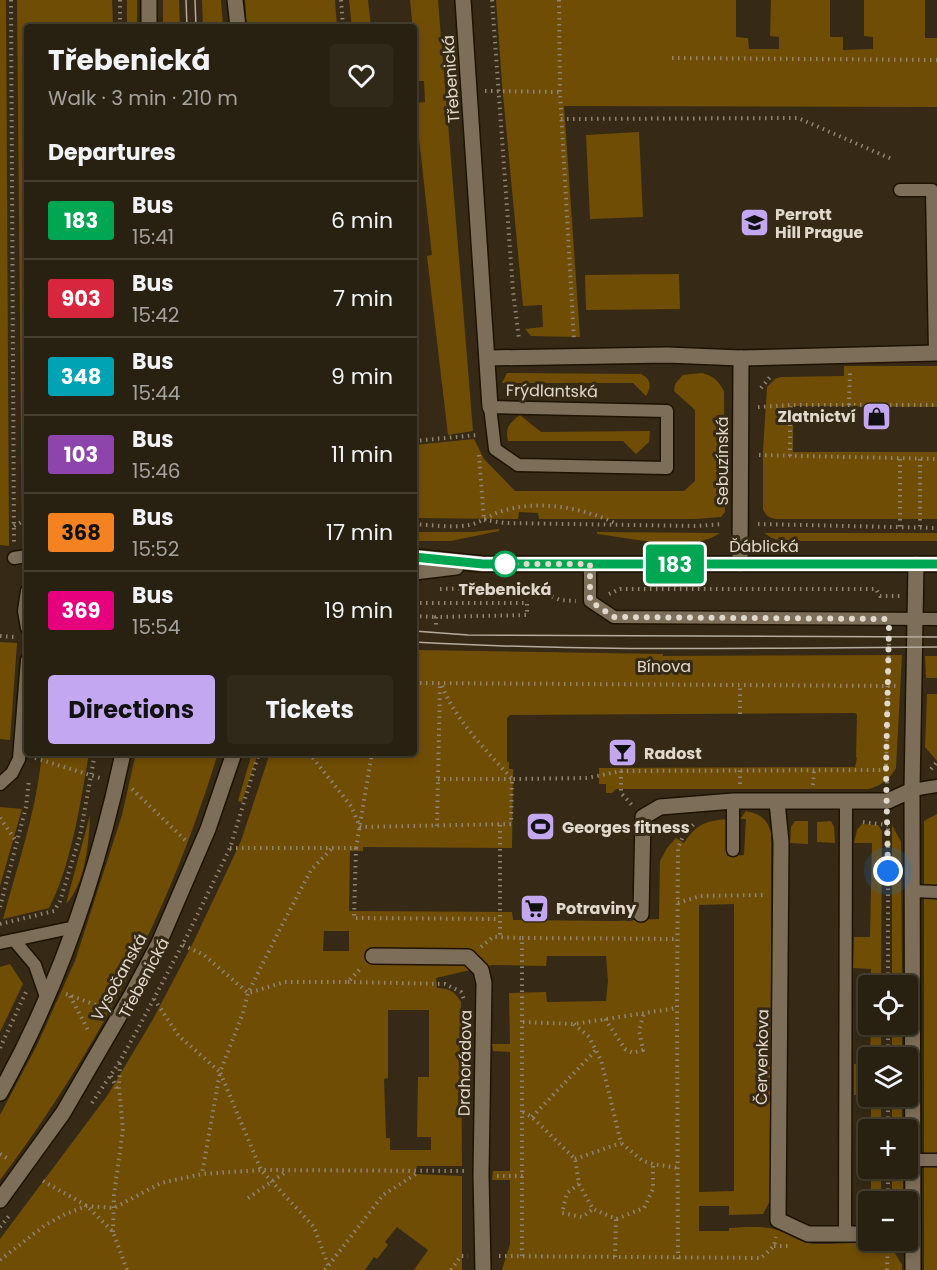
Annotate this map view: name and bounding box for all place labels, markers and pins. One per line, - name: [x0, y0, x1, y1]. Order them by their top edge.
- place label: Perrott Hill Prague: [775, 203, 864, 244]
- school or university icon: Perrott Hill Prague: [738, 207, 770, 239]
- shop icon: Zlatnictví: [861, 400, 893, 432]
- place label: Zlatnictví: [778, 405, 856, 428]
- marker: Třebenická: [492, 551, 518, 577]
- place label: Třebenická: [459, 578, 551, 601]
- bar icon: Radost: [607, 737, 639, 769]
- place label: Radost: [644, 742, 702, 765]
- sports icon: Georges fitness: [525, 811, 557, 843]
- place label: Georges fitness: [562, 816, 690, 839]
- supermarket icon: Potraviny: [519, 892, 551, 924]
- place label: Potraviny: [556, 897, 637, 920]

